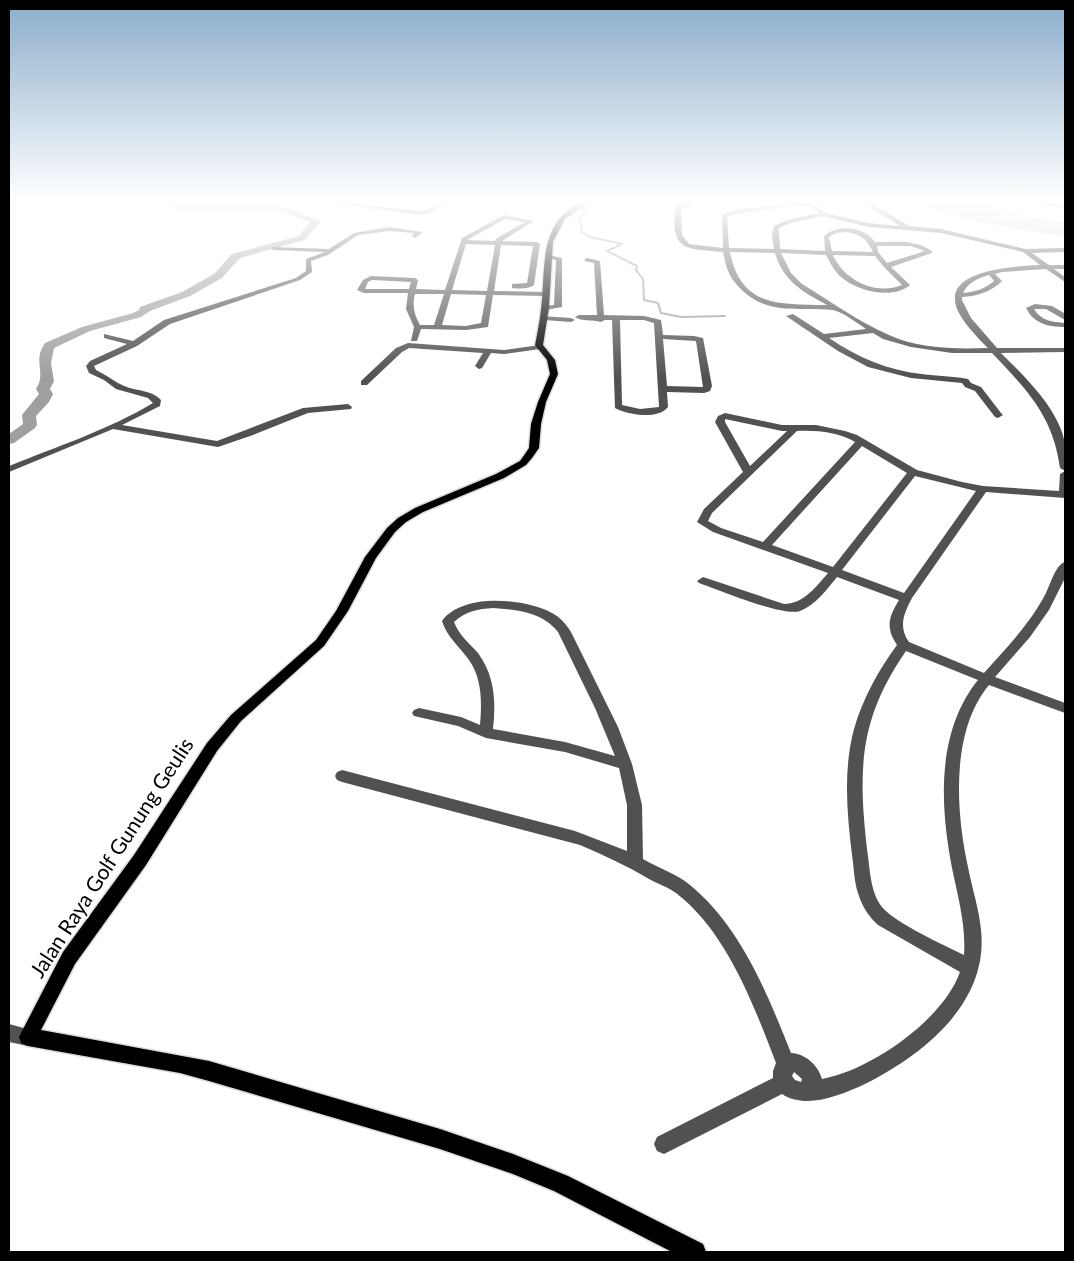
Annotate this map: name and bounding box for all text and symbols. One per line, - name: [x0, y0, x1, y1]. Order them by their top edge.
- street label: Jalan Raya Golf Gunung Geulis: [24, 733, 198, 982]

